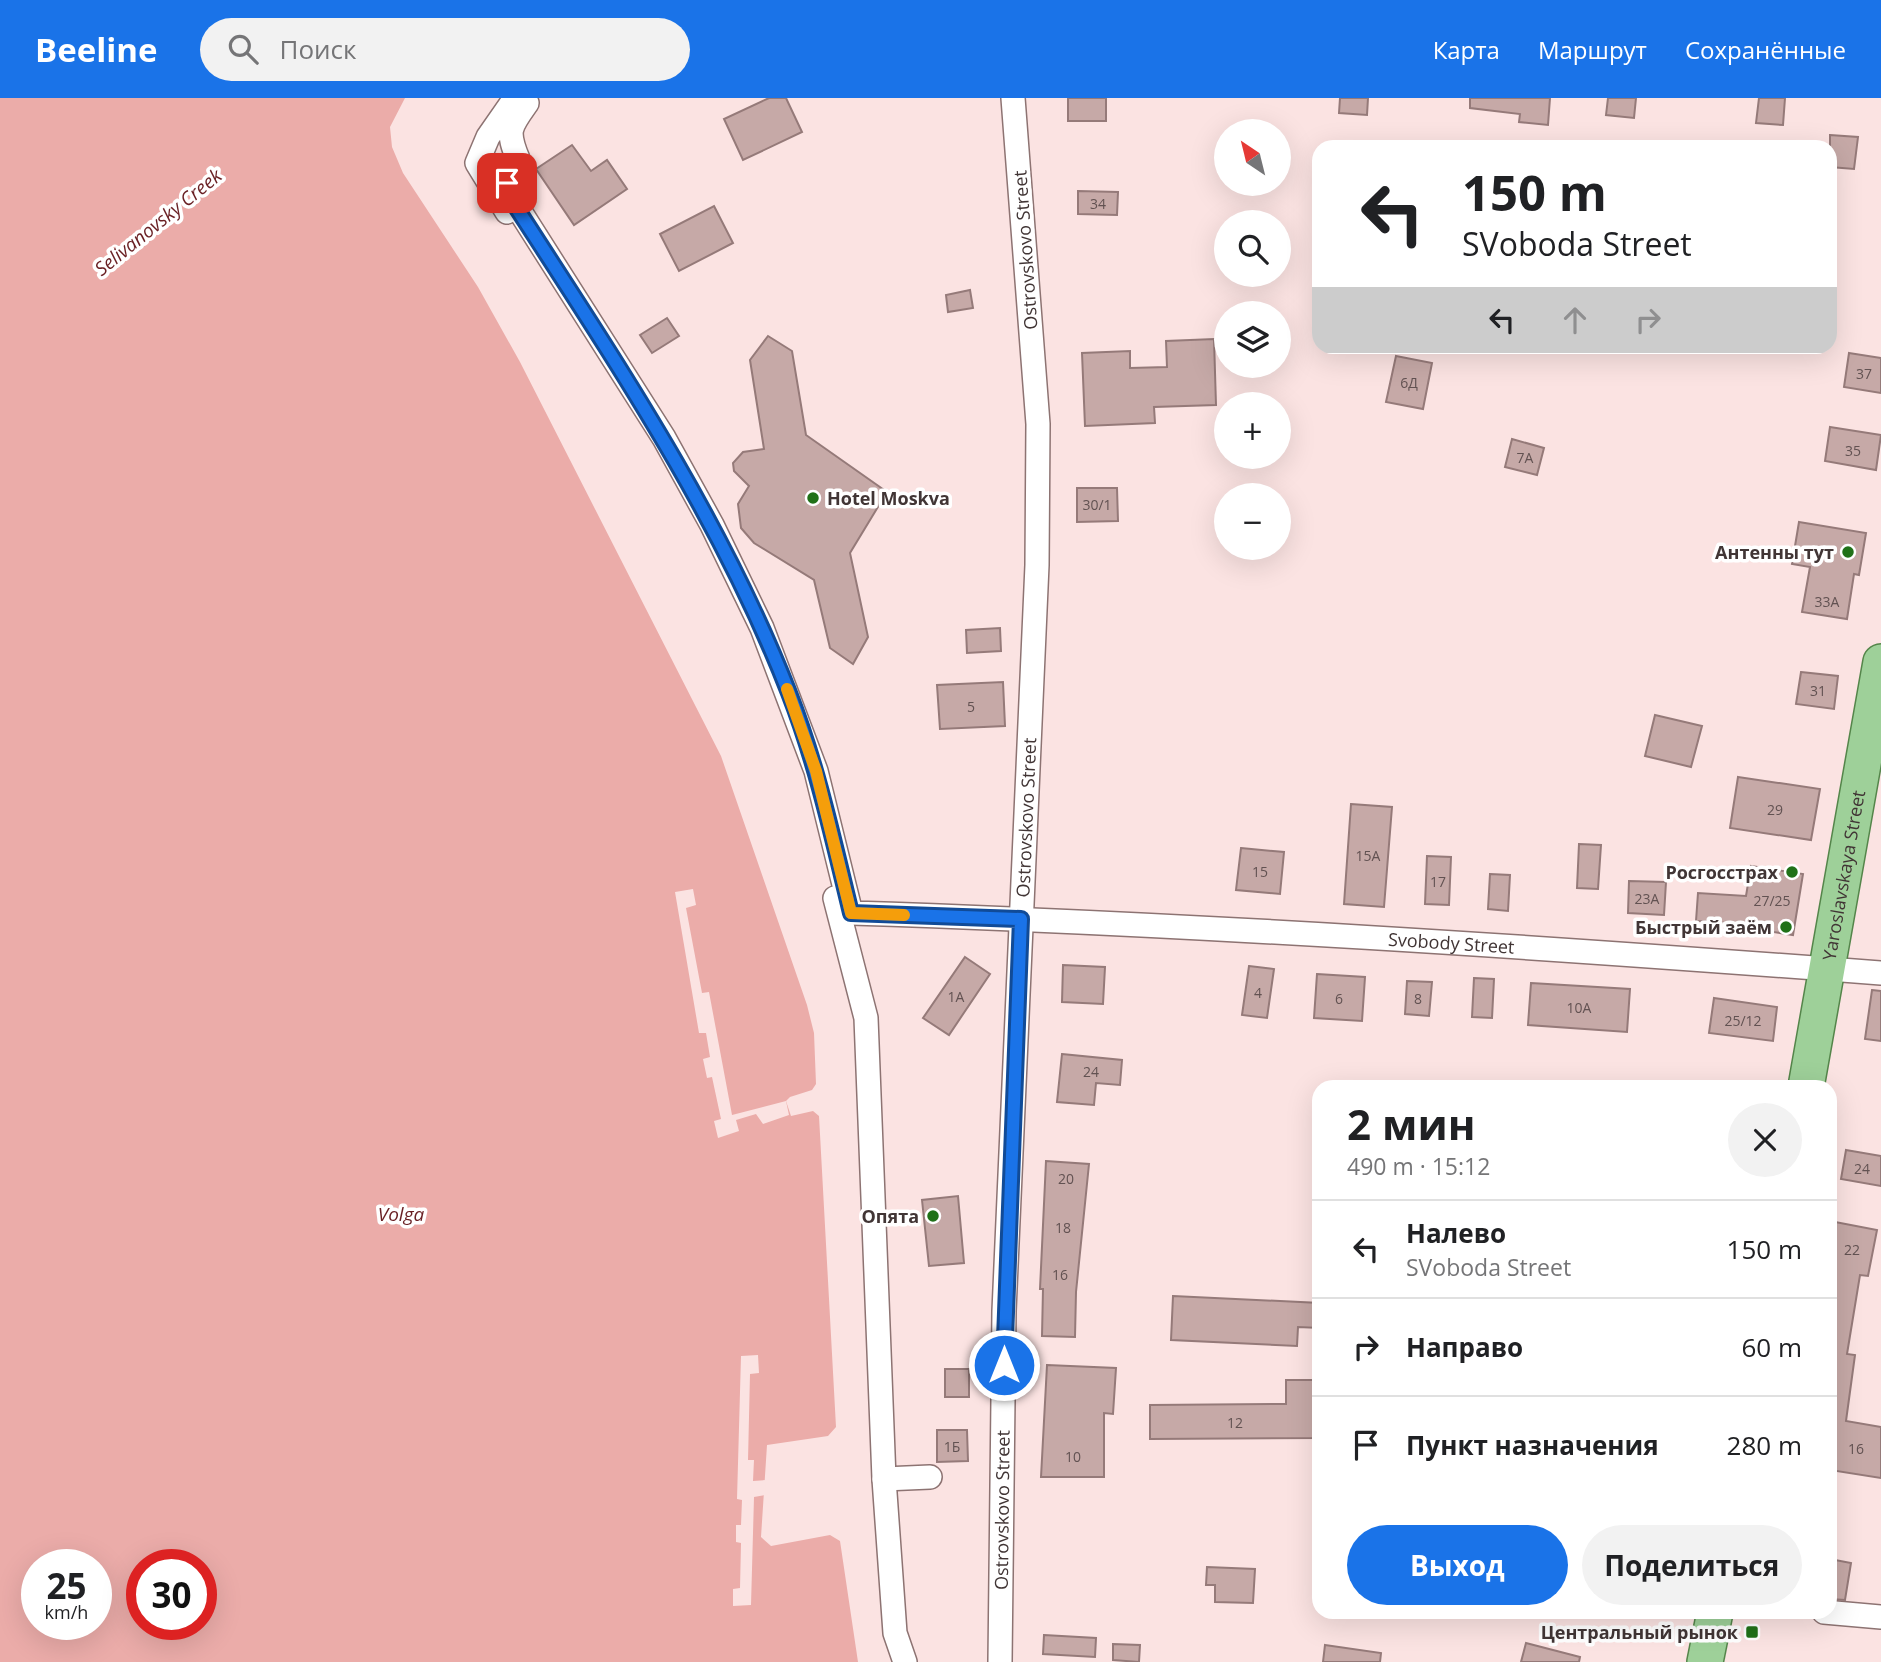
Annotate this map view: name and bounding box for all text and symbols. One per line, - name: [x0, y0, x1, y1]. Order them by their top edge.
- search box: [200, 18, 690, 81]
- text: Beeline: [35, 27, 158, 72]
- icon: search: [224, 30, 262, 68]
- text: Поиск: [280, 31, 356, 67]
- text: Карта: [1433, 33, 1500, 66]
- text: Маршрут: [1538, 33, 1647, 66]
- text: Сохранённые: [1685, 33, 1846, 66]
- north arrow: [1214, 119, 1292, 196]
- map controls: [1214, 119, 1291, 560]
- pin: [477, 153, 537, 213]
- text: 150 m: [1462, 159, 1607, 225]
- water label: Selivanovsky Creek: [89, 162, 228, 281]
- icon: arrive: [488, 164, 526, 202]
- icon: left: [1347, 168, 1438, 259]
- street label: Ostrovskovo Street: [1007, 169, 1043, 331]
- house number: 34: [1090, 194, 1106, 213]
- button: search: [1214, 210, 1291, 287]
- text: SVoboda Street: [1462, 222, 1692, 265]
- button: layers: [1214, 301, 1291, 378]
- icon: left: [1483, 301, 1521, 339]
- icon: ahead: [1556, 301, 1594, 339]
- icon: right: [1629, 301, 1667, 339]
- house number: 37: [1856, 364, 1872, 383]
- house number: 6Д: [1400, 373, 1418, 392]
- button: +: [1214, 392, 1291, 469]
- house number: 35: [1845, 441, 1861, 460]
- house number: 7А: [1517, 448, 1534, 467]
- button: −: [1214, 483, 1291, 560]
- place label: Hotel Moskva: [827, 486, 950, 510]
- marker: Hotel Moskva: [805, 490, 821, 506]
- house number: 30/1: [1082, 495, 1112, 514]
- place label: Антенны тут: [1715, 540, 1834, 564]
- marker: Антенны тут: [1840, 544, 1856, 560]
- house number: 33А: [1815, 592, 1840, 611]
- house number: 31: [1810, 681, 1826, 700]
- house number: 5: [967, 697, 975, 716]
- street label: Ostrovskovo Street: [1010, 737, 1041, 898]
- street label: Yaroslavskaya Street: [1817, 788, 1870, 962]
- house number: 29: [1767, 800, 1783, 819]
- house number: 15А: [1356, 846, 1381, 865]
- place label: Росгосстрах: [1665, 860, 1779, 884]
- house number: 15: [1252, 862, 1268, 881]
- marker: Росгосстрах: [1784, 864, 1800, 880]
- house number: 17: [1430, 872, 1446, 891]
- house number: 23А: [1635, 889, 1660, 908]
- house number: 27/25: [1753, 891, 1791, 910]
- place label: Быстрый заём: [1635, 915, 1772, 939]
- marker: Быстрый заём: [1778, 919, 1794, 935]
- street label: Svobody Street: [1387, 927, 1515, 959]
- house number: 4: [1254, 983, 1262, 1002]
- house number: 1А: [948, 987, 965, 1006]
- house number: 6: [1335, 989, 1343, 1008]
- house number: 8: [1414, 989, 1422, 1008]
- house number: 10А: [1567, 998, 1592, 1017]
- house number: 25/12: [1724, 1011, 1762, 1030]
- house number: 24: [1083, 1062, 1099, 1081]
- text: 2 мин: [1347, 1095, 1475, 1152]
- button: close: [1728, 1103, 1802, 1177]
- text: 490 m · 15:12: [1347, 1150, 1490, 1182]
- house number: 24: [1854, 1159, 1870, 1178]
- house number: 20: [1058, 1169, 1074, 1188]
- water label: Volga: [378, 1201, 425, 1227]
- place label: Опята: [861, 1204, 919, 1228]
- marker: Опята: [925, 1208, 941, 1224]
- text: Налево: [1406, 1215, 1506, 1251]
- house number: 18: [1055, 1218, 1071, 1237]
- icon: left: [1347, 1230, 1385, 1268]
- text: 150 m: [1727, 1231, 1802, 1267]
- house number: 22: [1844, 1240, 1860, 1259]
- text: SVoboda Street: [1406, 1251, 1571, 1283]
- house number: 16: [1052, 1265, 1068, 1284]
- position arrow: [967, 1328, 1041, 1402]
- icon: right: [1347, 1328, 1385, 1366]
- text: Направо: [1406, 1329, 1523, 1365]
- text: 60 m: [1741, 1329, 1802, 1365]
- house number: 12: [1227, 1413, 1243, 1432]
- icon: arrive: [1347, 1426, 1385, 1464]
- text: Пункт назначения: [1406, 1427, 1659, 1463]
- text: 280 m: [1727, 1427, 1802, 1463]
- street label: Ostrovskovo Street: [989, 1430, 1015, 1590]
- house number: 1Б: [944, 1437, 960, 1456]
- house number: 16: [1848, 1439, 1864, 1458]
- house number: 10: [1065, 1447, 1081, 1466]
- button: Выход: [1347, 1525, 1568, 1605]
- button: Поделиться: [1582, 1525, 1802, 1605]
- speed limit sign: 30: [126, 1549, 217, 1640]
- text: 25: [46, 1562, 87, 1609]
- text: km/h: [45, 1600, 88, 1624]
- place label: Центральный рынок: [1541, 1620, 1739, 1644]
- marker: Центральный рынок: [1744, 1624, 1760, 1640]

